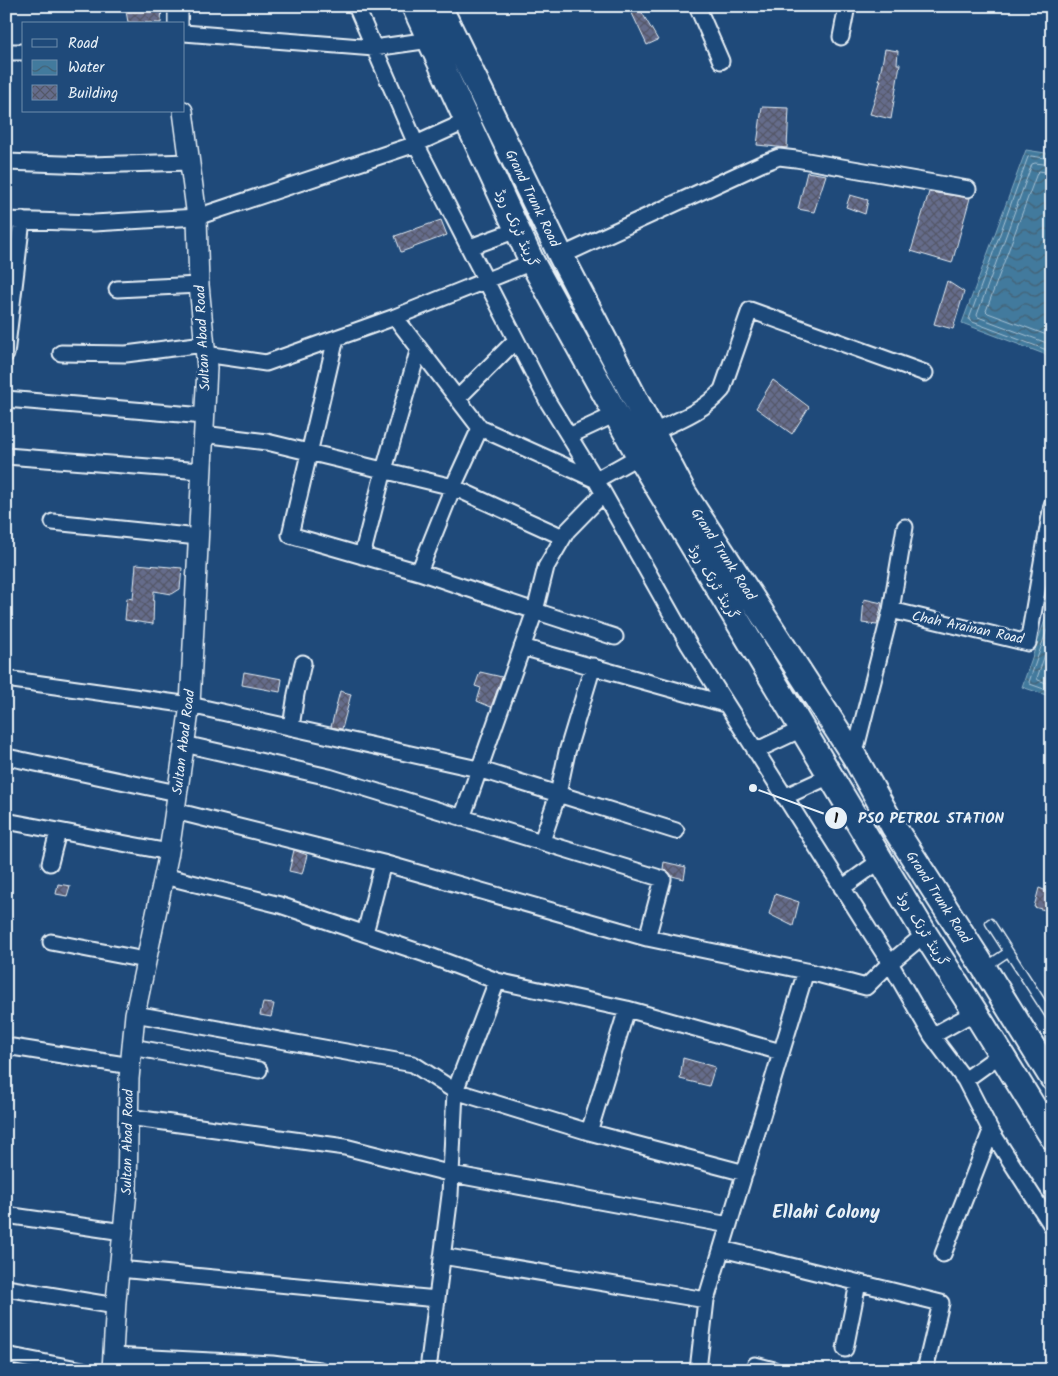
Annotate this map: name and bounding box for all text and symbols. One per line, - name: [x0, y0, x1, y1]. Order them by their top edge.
- legend: [22, 22, 185, 112]
- text: Road: [68, 32, 99, 56]
- text: Water: [68, 56, 105, 80]
- text: Building: [68, 82, 118, 106]
- street label: Grand Trunk Road: [499, 146, 566, 252]
- street label: گرینڈ ٹرنک روڈ: [488, 186, 544, 271]
- street label: Sultan Abad Road: [189, 284, 217, 391]
- street label: Grand Trunk Road: [685, 504, 762, 606]
- street label: گرینڈ ٹرنک روڈ: [682, 541, 744, 624]
- street label: Chah Arainan Road: [910, 605, 1027, 651]
- street label: Sultan Abad Road: [167, 687, 201, 796]
- callout: PSO PETROL STATION: [823, 803, 1014, 833]
- text: 1: [834, 807, 839, 831]
- text: PSO PETROL STATION: [858, 807, 1005, 831]
- street label: Grand Trunk Road: [900, 847, 977, 949]
- street label: گرینڈ ٹرنک روڈ: [891, 888, 954, 971]
- street label: Sultan Abad Road: [116, 1088, 140, 1195]
- district label: Ellahi Colony: [772, 1198, 880, 1228]

